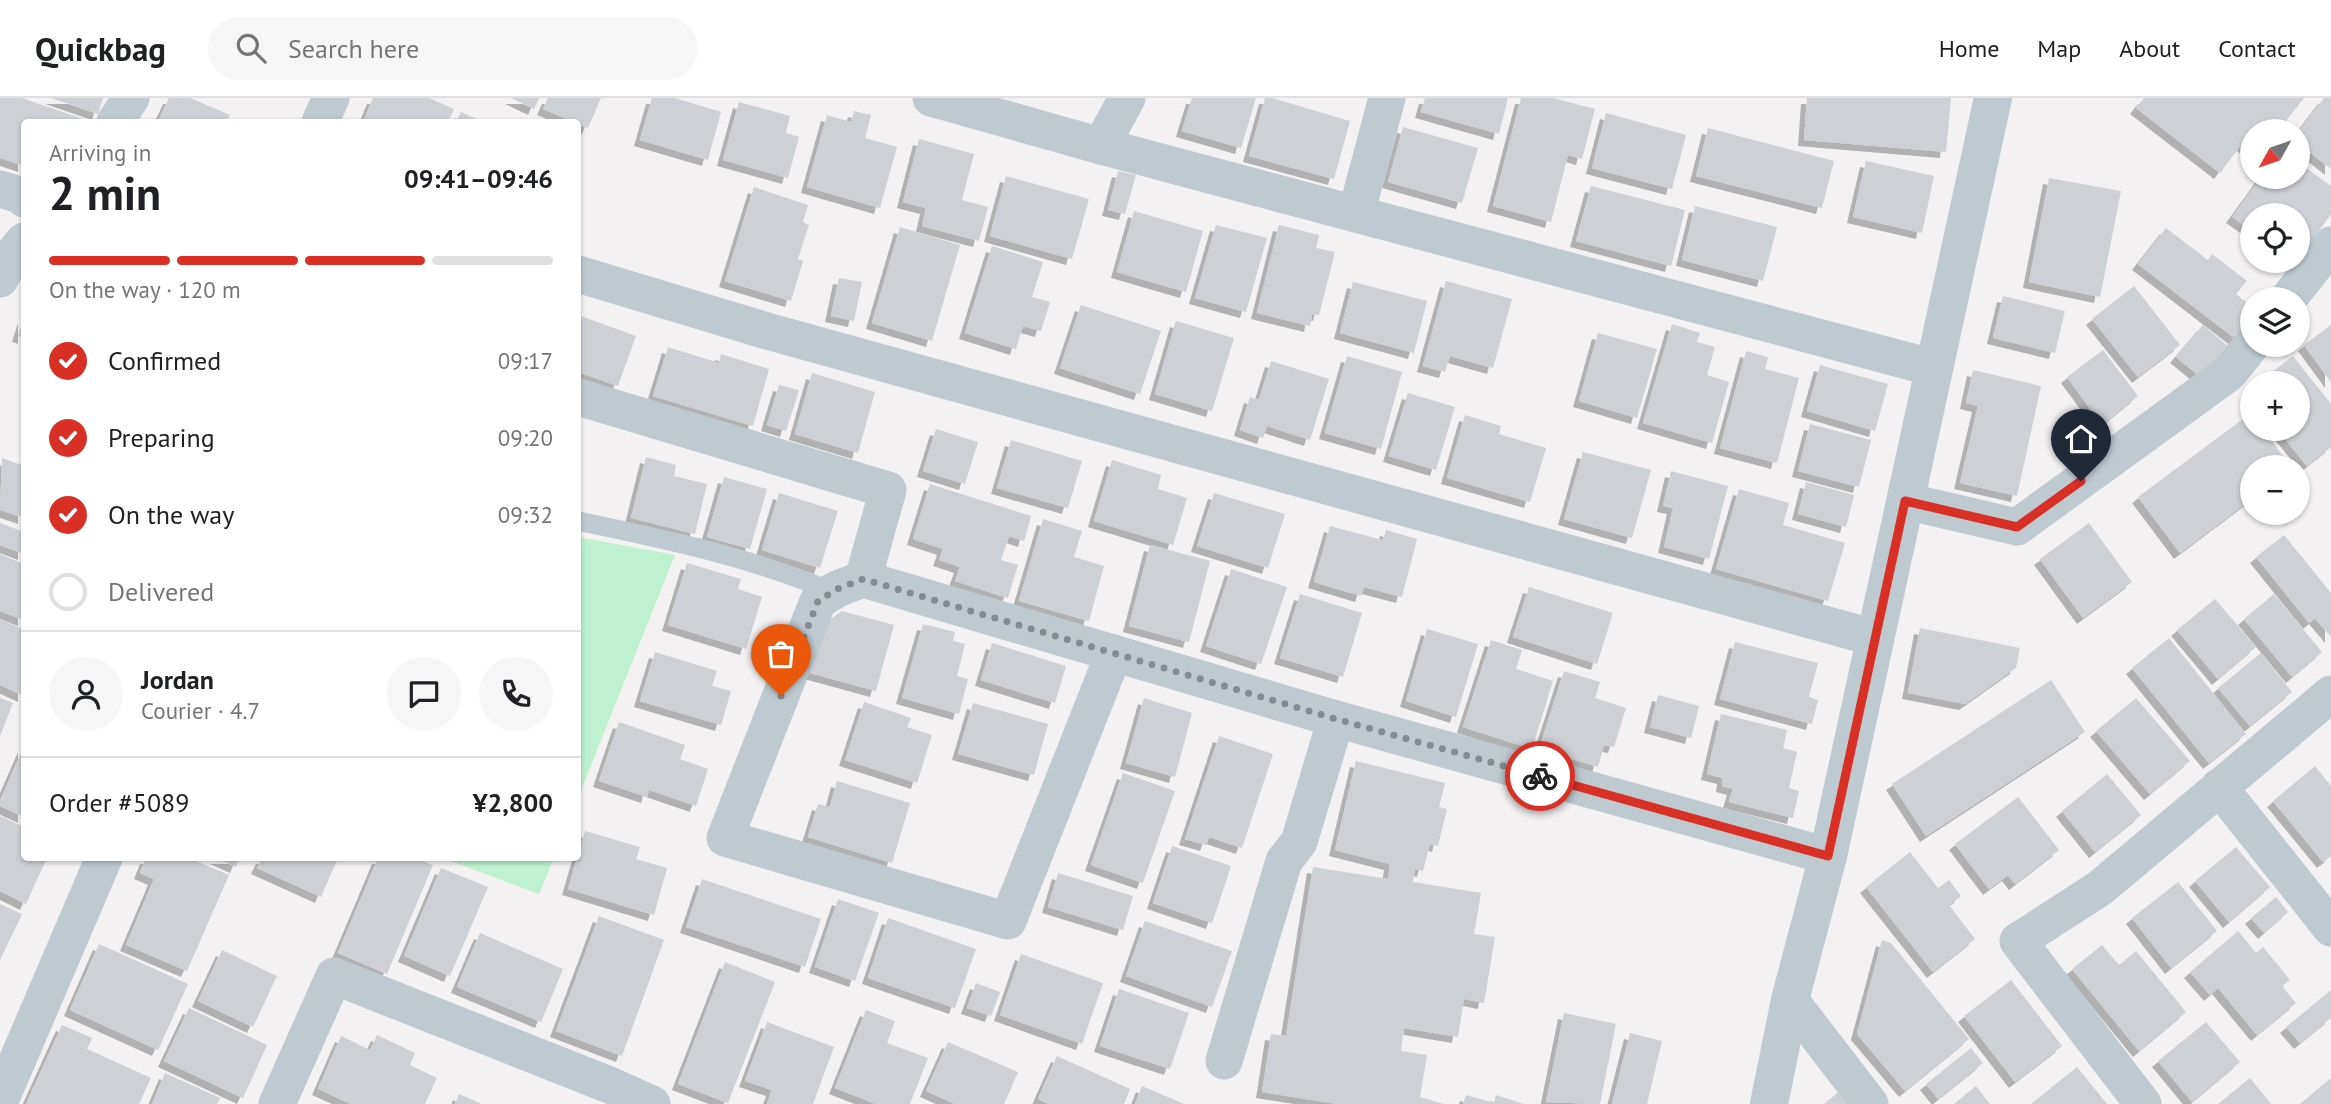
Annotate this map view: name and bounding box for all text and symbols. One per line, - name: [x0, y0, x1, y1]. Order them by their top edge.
- search box: [208, 17, 698, 80]
- text: Quickbag: [35, 27, 166, 70]
- icon: search: [232, 29, 270, 67]
- text: Search here: [288, 32, 419, 65]
- text: Home: [1939, 33, 1999, 64]
- text: Map: [2037, 33, 2081, 64]
- text: About: [2119, 33, 2180, 64]
- text: Contact: [2218, 33, 2296, 64]
- north arrow: [2240, 119, 2310, 189]
- map controls: [2240, 119, 2310, 525]
- text: Arriving in: [49, 138, 151, 167]
- text: 09:41–09:46: [404, 162, 553, 195]
- text: 2 min: [49, 163, 161, 223]
- button: locate: [2240, 203, 2310, 273]
- text: On the way · 120 m: [49, 275, 241, 304]
- button: layers: [2240, 287, 2310, 357]
- icon: check: [49, 342, 87, 380]
- text: Confirmed: [108, 344, 221, 377]
- text: 09:17: [498, 346, 553, 375]
- button: +: [2240, 371, 2310, 441]
- pin: [2051, 409, 2111, 481]
- icon: check: [49, 419, 87, 457]
- icon: home: [2062, 420, 2100, 458]
- text: Preparing: [108, 421, 215, 454]
- text: 09:20: [498, 423, 553, 452]
- button: −: [2240, 455, 2310, 525]
- icon: check: [49, 496, 87, 534]
- text: On the way: [108, 498, 234, 531]
- text: 09:32: [498, 500, 553, 529]
- text: Delivered: [108, 575, 214, 608]
- pin: [751, 624, 811, 696]
- icon: bag: [762, 635, 800, 673]
- button: person: [49, 657, 123, 731]
- button: chat: [387, 657, 461, 731]
- button: phone: [479, 657, 553, 731]
- text: Jordan: [141, 663, 214, 696]
- text: Courier · 4.7: [141, 696, 260, 725]
- courier: [1505, 741, 1575, 811]
- icon: bike: [1521, 757, 1559, 795]
- text: Order #5089: [49, 786, 189, 819]
- text: ¥2,800: [473, 786, 553, 819]

